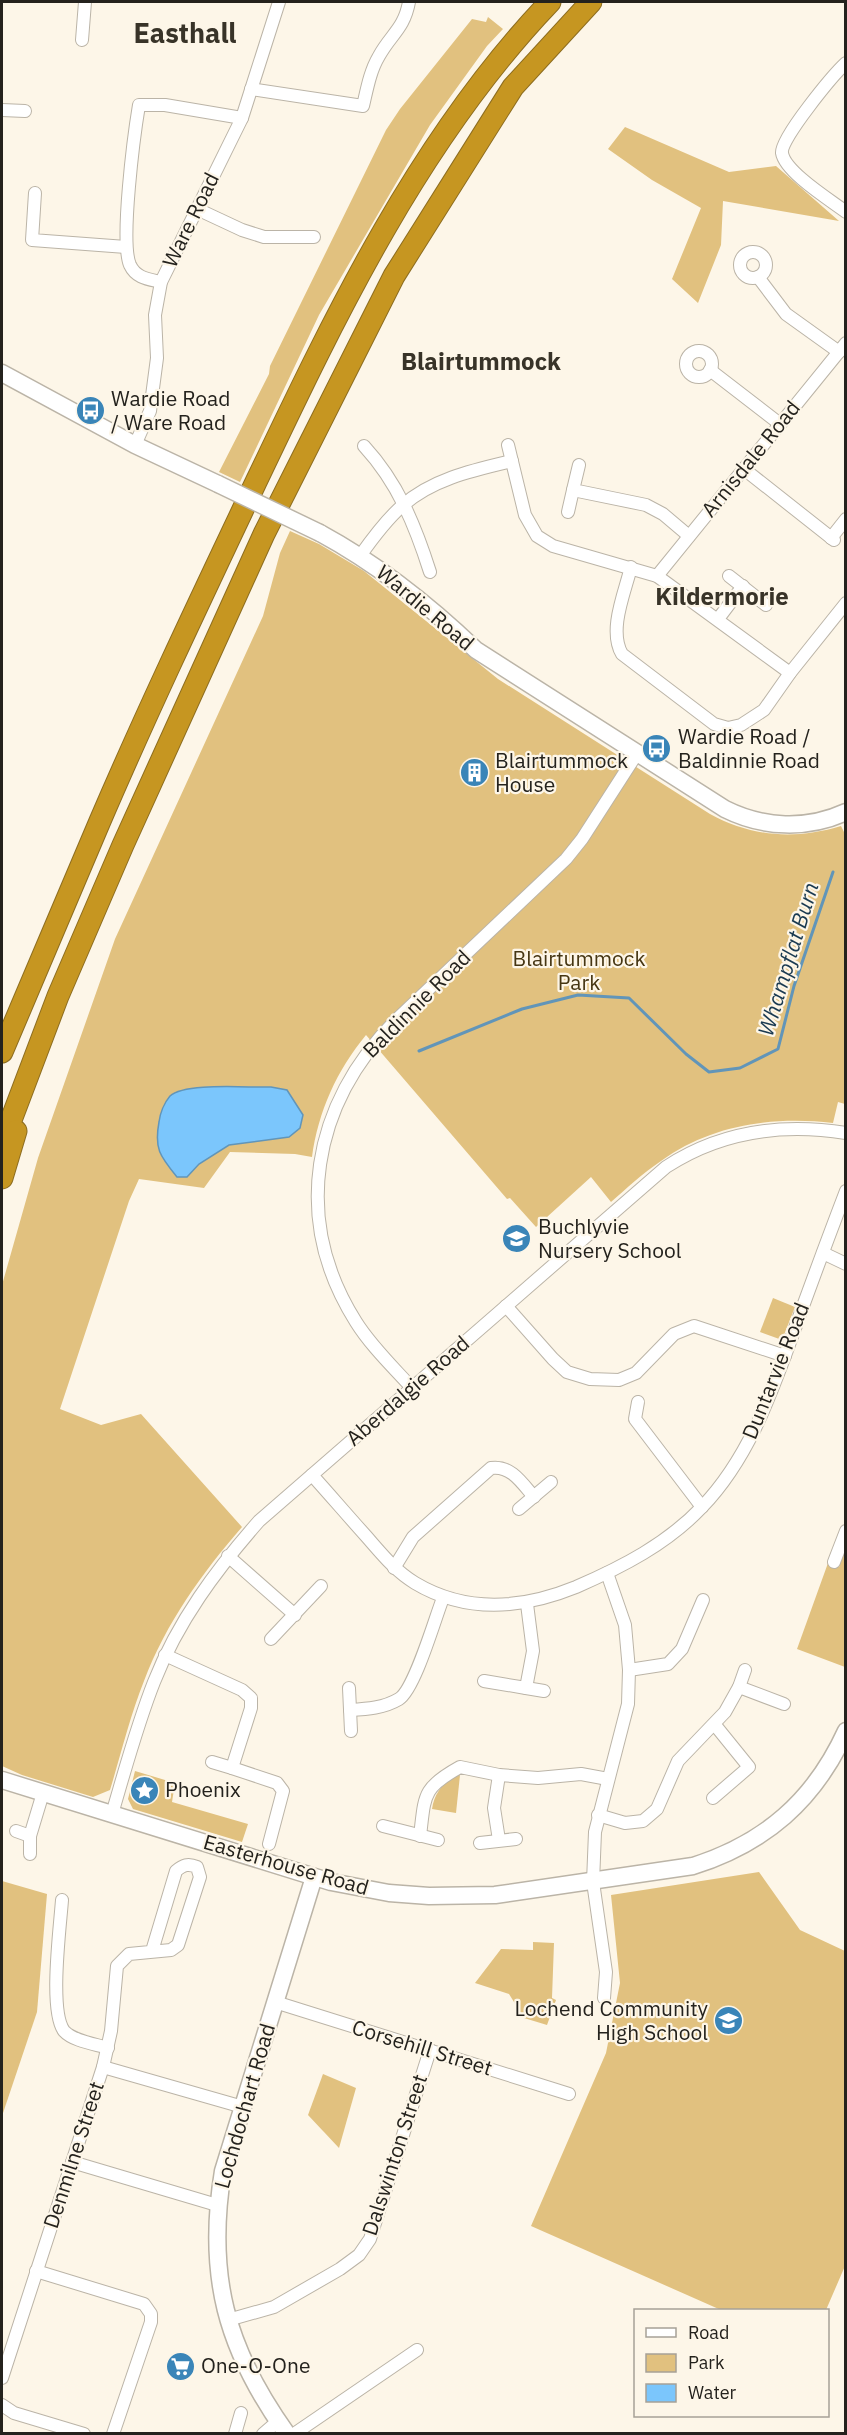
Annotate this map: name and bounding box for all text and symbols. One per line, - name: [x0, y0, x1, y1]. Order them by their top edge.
- district label: Easthall: [133, 15, 237, 50]
- street label: Ware Road: [155, 168, 225, 272]
- district label: Blairtummock: [401, 345, 561, 377]
- place label: Wardie Road / Ware Road: [111, 384, 231, 436]
- street label: Arnisdale Road: [695, 394, 806, 523]
- bus stop icon: Wardie Road / Ware Road: [74, 395, 106, 427]
- street label: Wardie Road: [371, 558, 480, 656]
- district label: Kildermorie: [655, 580, 789, 612]
- place label: Wardie Road / Baldinnie Road: [678, 722, 820, 774]
- bus stop icon: Wardie Road / Baldinnie Road: [641, 733, 673, 765]
- place label: Blairtummock House: [495, 746, 628, 798]
- building icon: Blairtummock House: [458, 757, 490, 789]
- water label: Whampflat Burn: [750, 878, 825, 1039]
- street label: Baldinnie Road: [356, 943, 476, 1063]
- park label: Blairtummock Park: [512, 944, 646, 996]
- place label: Buchlyvie Nursery School: [538, 1212, 682, 1264]
- school or university icon: Buchlyvie Nursery School: [501, 1223, 533, 1255]
- street label: Duntarvie Road: [735, 1298, 815, 1443]
- street label: Aberdalgie Road: [340, 1329, 475, 1452]
- place icon: Phoenix: [128, 1774, 160, 1806]
- place label: Phoenix: [165, 1775, 241, 1803]
- street label: Easterhouse Road: [200, 1827, 372, 1901]
- place label: Lochend Community High School: [514, 1994, 709, 2046]
- school or university icon: Lochend Community High School: [713, 2005, 745, 2037]
- street label: Corsehill Street: [349, 2012, 496, 2082]
- street label: Lochdochart Road: [207, 2020, 281, 2192]
- street label: Dalswinton Street: [355, 2071, 433, 2239]
- street label: Denmilne Street: [36, 2078, 110, 2232]
- legend: [634, 2309, 829, 2417]
- text: Road: [688, 2321, 729, 2344]
- supermarket icon: One-O-One: [164, 2350, 196, 2382]
- place label: One-O-One: [201, 2351, 310, 2379]
- text: Park: [688, 2351, 725, 2374]
- text: Water: [688, 2381, 737, 2404]

